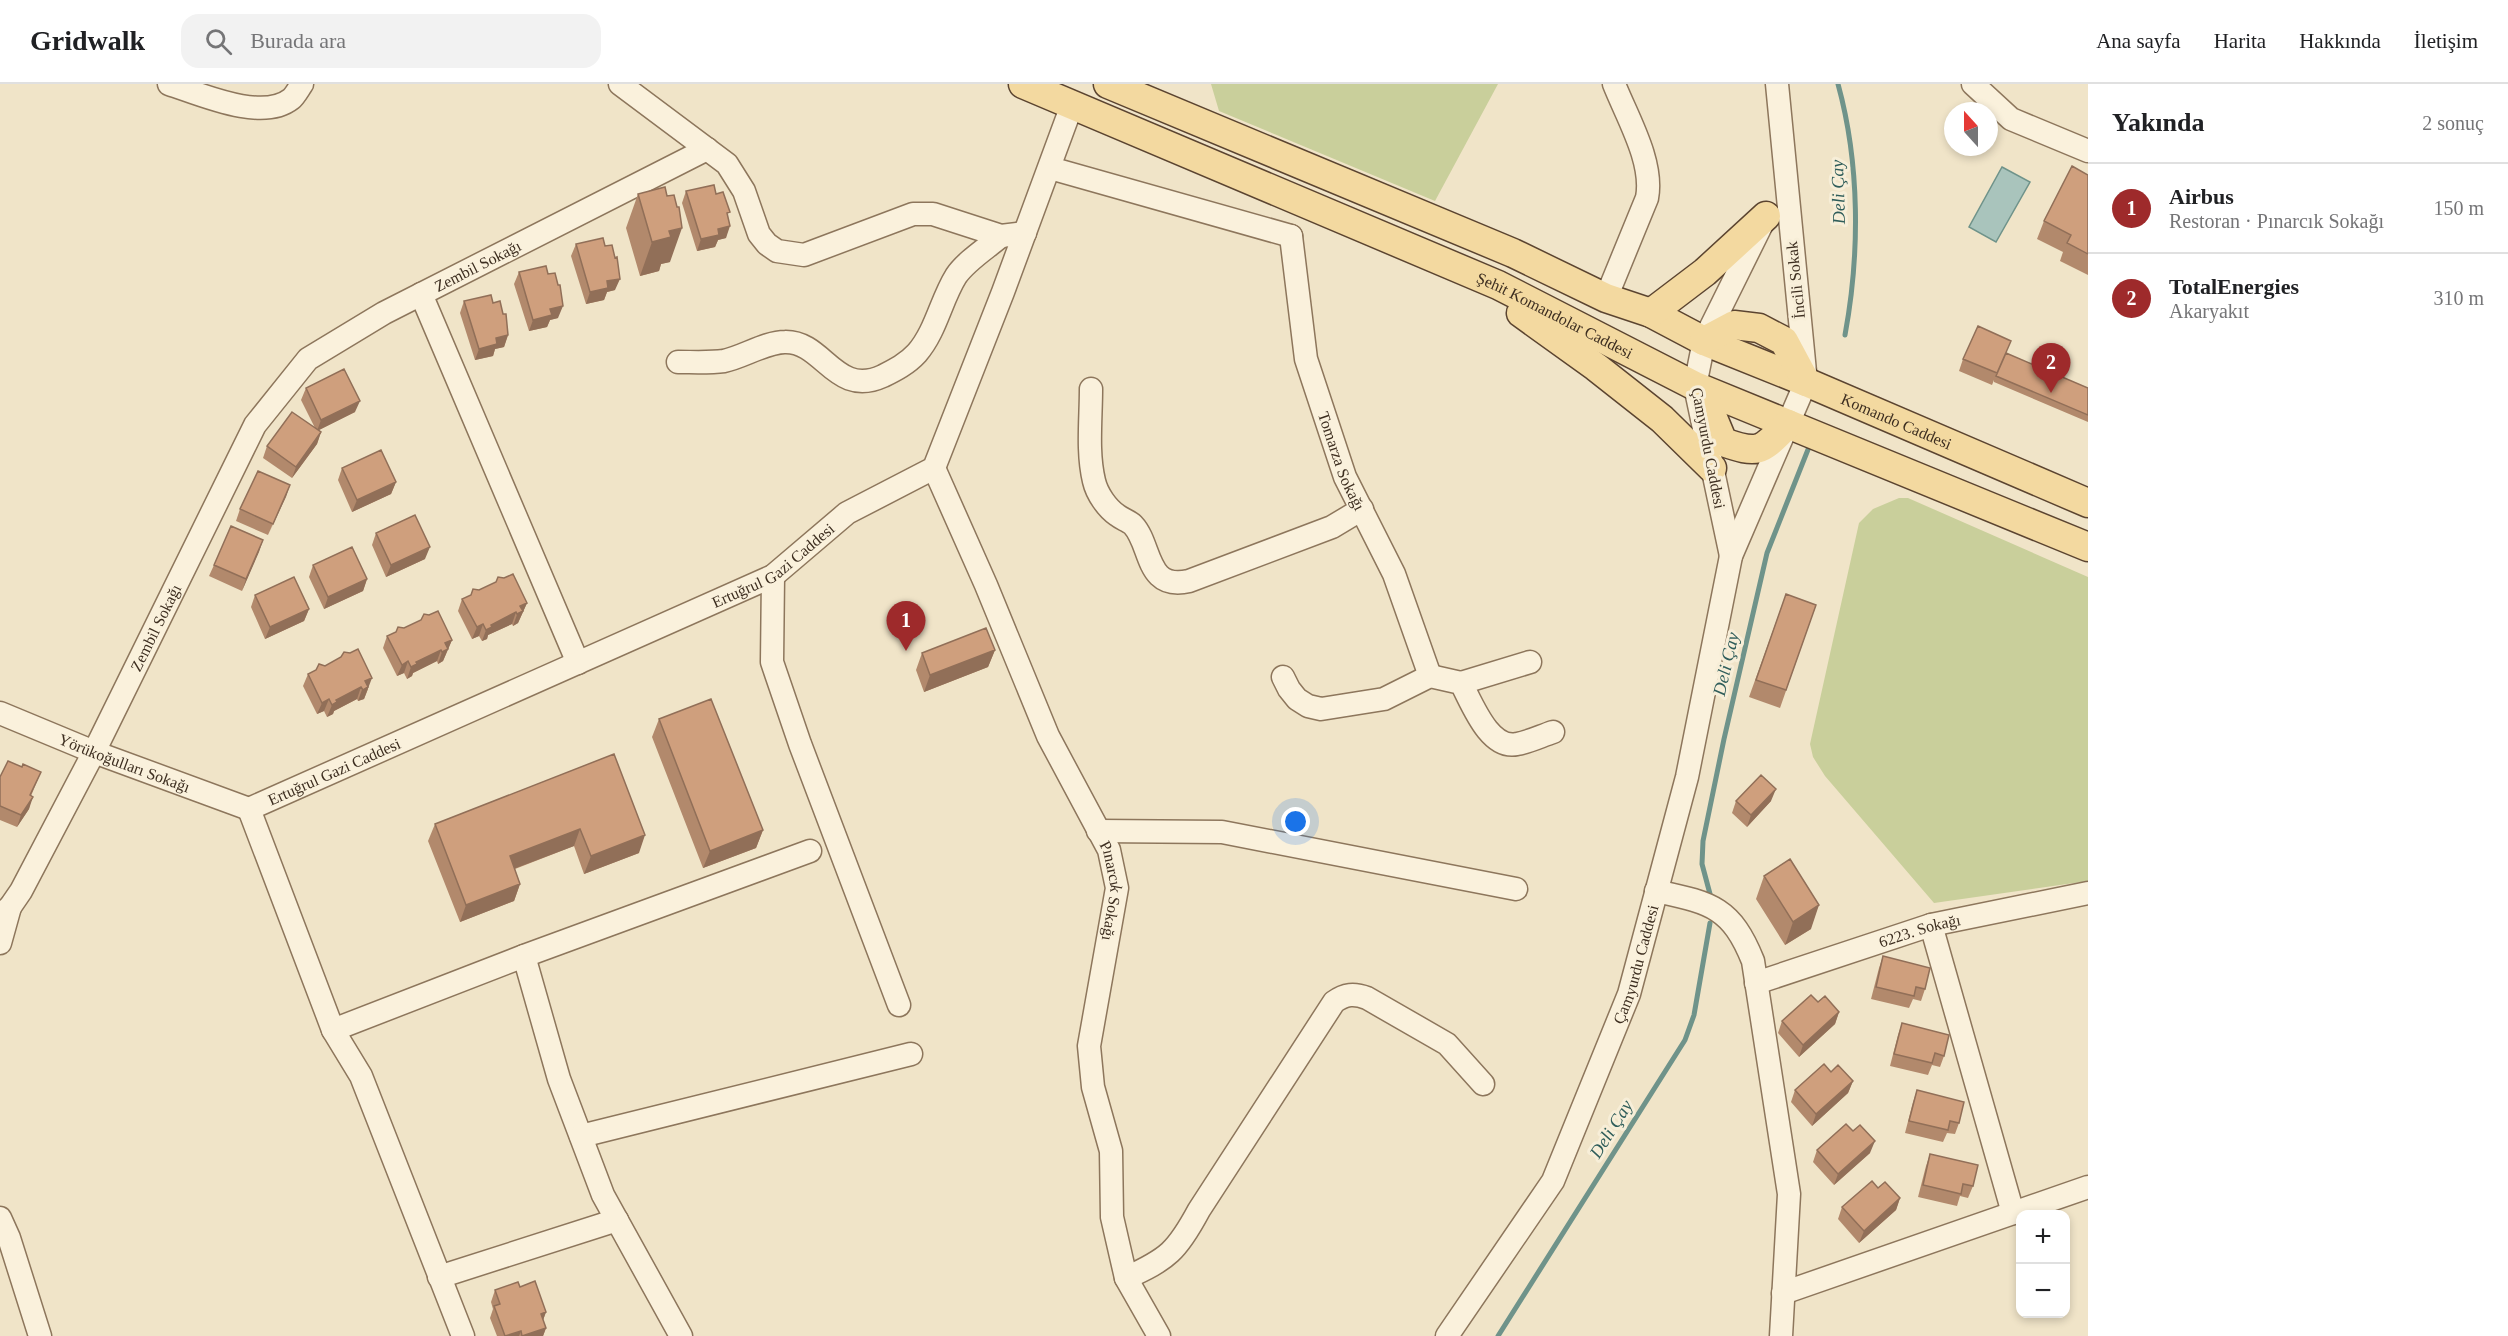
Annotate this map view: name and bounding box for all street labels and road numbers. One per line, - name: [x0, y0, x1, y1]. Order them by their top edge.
- street label: Zembil Sokağı: [432, 237, 524, 295]
- street label: İncili Sokak: [1783, 240, 1808, 320]
- street label: Şehit Komandolar Caddesi: [1474, 269, 1636, 362]
- street label: Çamyurdu Caddesi: [1687, 386, 1729, 511]
- street label: Komando Caddesi: [1838, 390, 1955, 453]
- street label: Tomarza Sokağı: [1315, 410, 1369, 514]
- street label: Ertuğrul Gazi Caddesi: [709, 520, 838, 611]
- street label: Zembil Sokağı: [127, 581, 185, 674]
- street label: Yörükoğulları Sokağı: [56, 730, 193, 796]
- street label: Ertuğrul Gazi Caddesi: [265, 735, 404, 809]
- street label: Pınarcık Sokağı: [1097, 838, 1125, 943]
- street label: Çamyurdu Caddesi: [1610, 903, 1662, 1027]
- street label: 6223. Sokağı: [1877, 911, 1963, 951]

